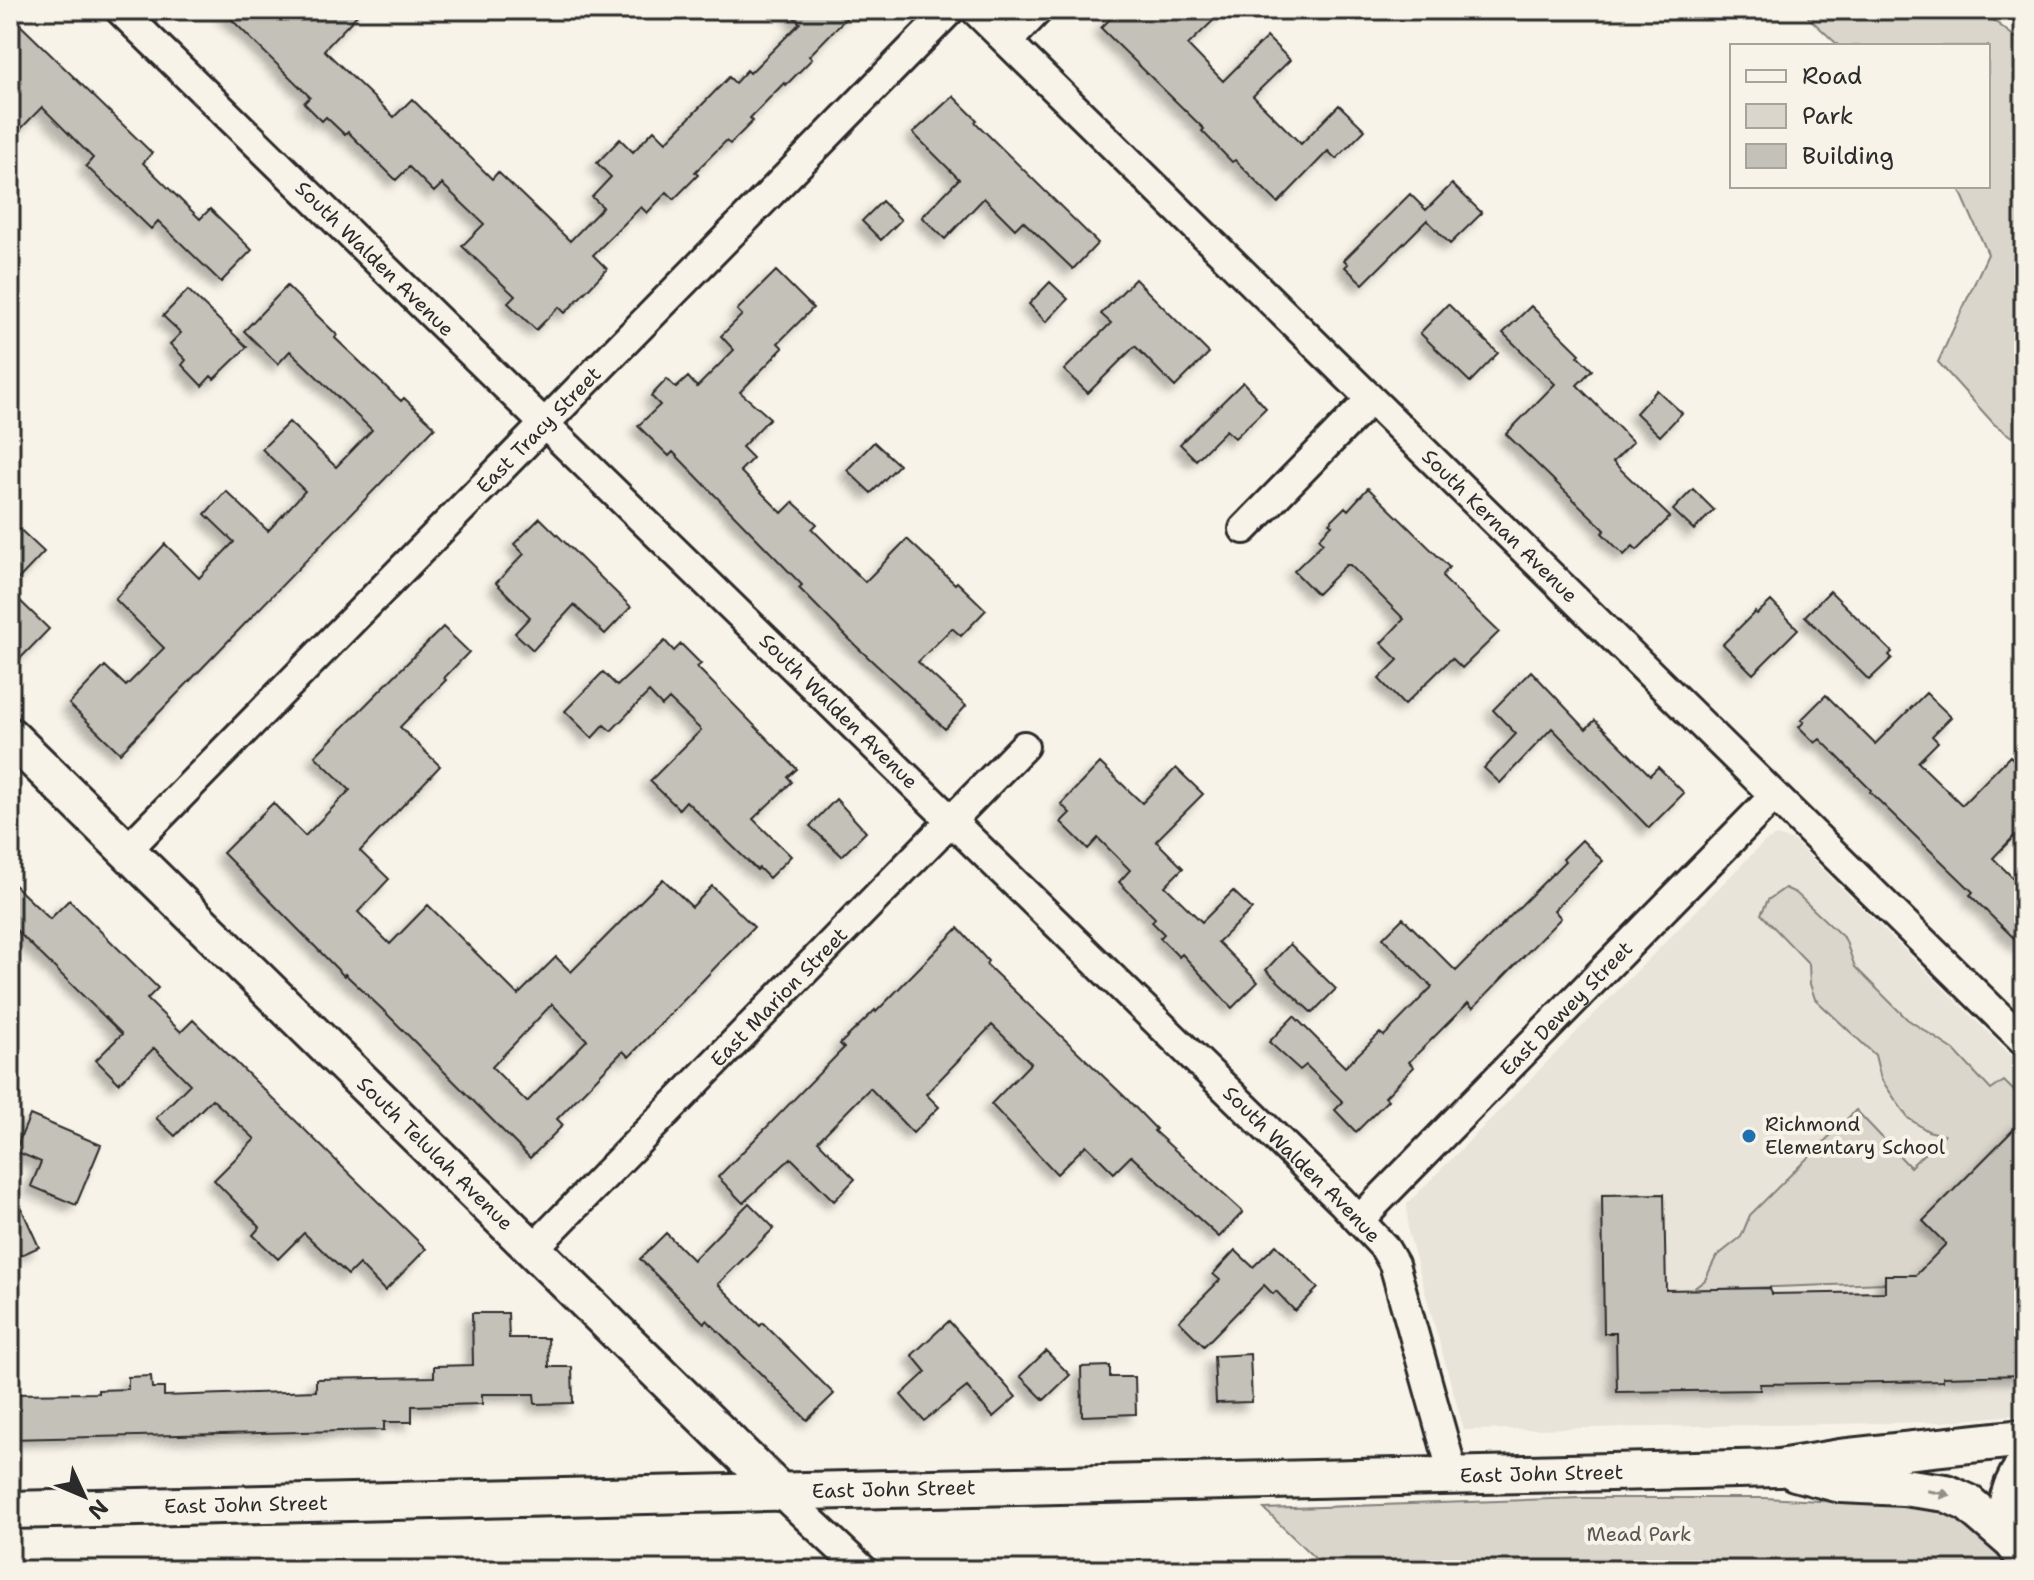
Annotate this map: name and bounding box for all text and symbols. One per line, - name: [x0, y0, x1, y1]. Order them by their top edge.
- legend: [1730, 44, 1990, 188]
- text: Road: [1802, 60, 1862, 92]
- text: Park: [1802, 100, 1854, 132]
- text: Building: [1802, 140, 1894, 172]
- street label: South Walden Avenue: [290, 175, 460, 342]
- street label: East Tracy Street: [471, 361, 606, 499]
- street label: South Kernan Avenue: [1416, 444, 1583, 608]
- street label: South Walden Avenue: [754, 628, 924, 794]
- street label: East Marion Street: [705, 922, 853, 1072]
- street label: East Dewey Street: [1494, 935, 1638, 1082]
- street label: South Telulah Avenue: [352, 1071, 519, 1236]
- street label: South Walden Avenue: [1218, 1080, 1386, 1248]
- place label: Richmond Elementary School: [1765, 1111, 1945, 1160]
- marker: Richmond Elementary School: [1740, 1127, 1758, 1145]
- north arrow: [44, 1456, 124, 1536]
- street label: East John Street: [1459, 1459, 1624, 1489]
- street label: East John Street: [812, 1474, 976, 1504]
- one-way arrow: [1927, 1487, 1952, 1500]
- street label: East John Street: [164, 1489, 328, 1519]
- text: N: [82, 1493, 115, 1526]
- park label: Mead Park: [1587, 1521, 1691, 1547]

